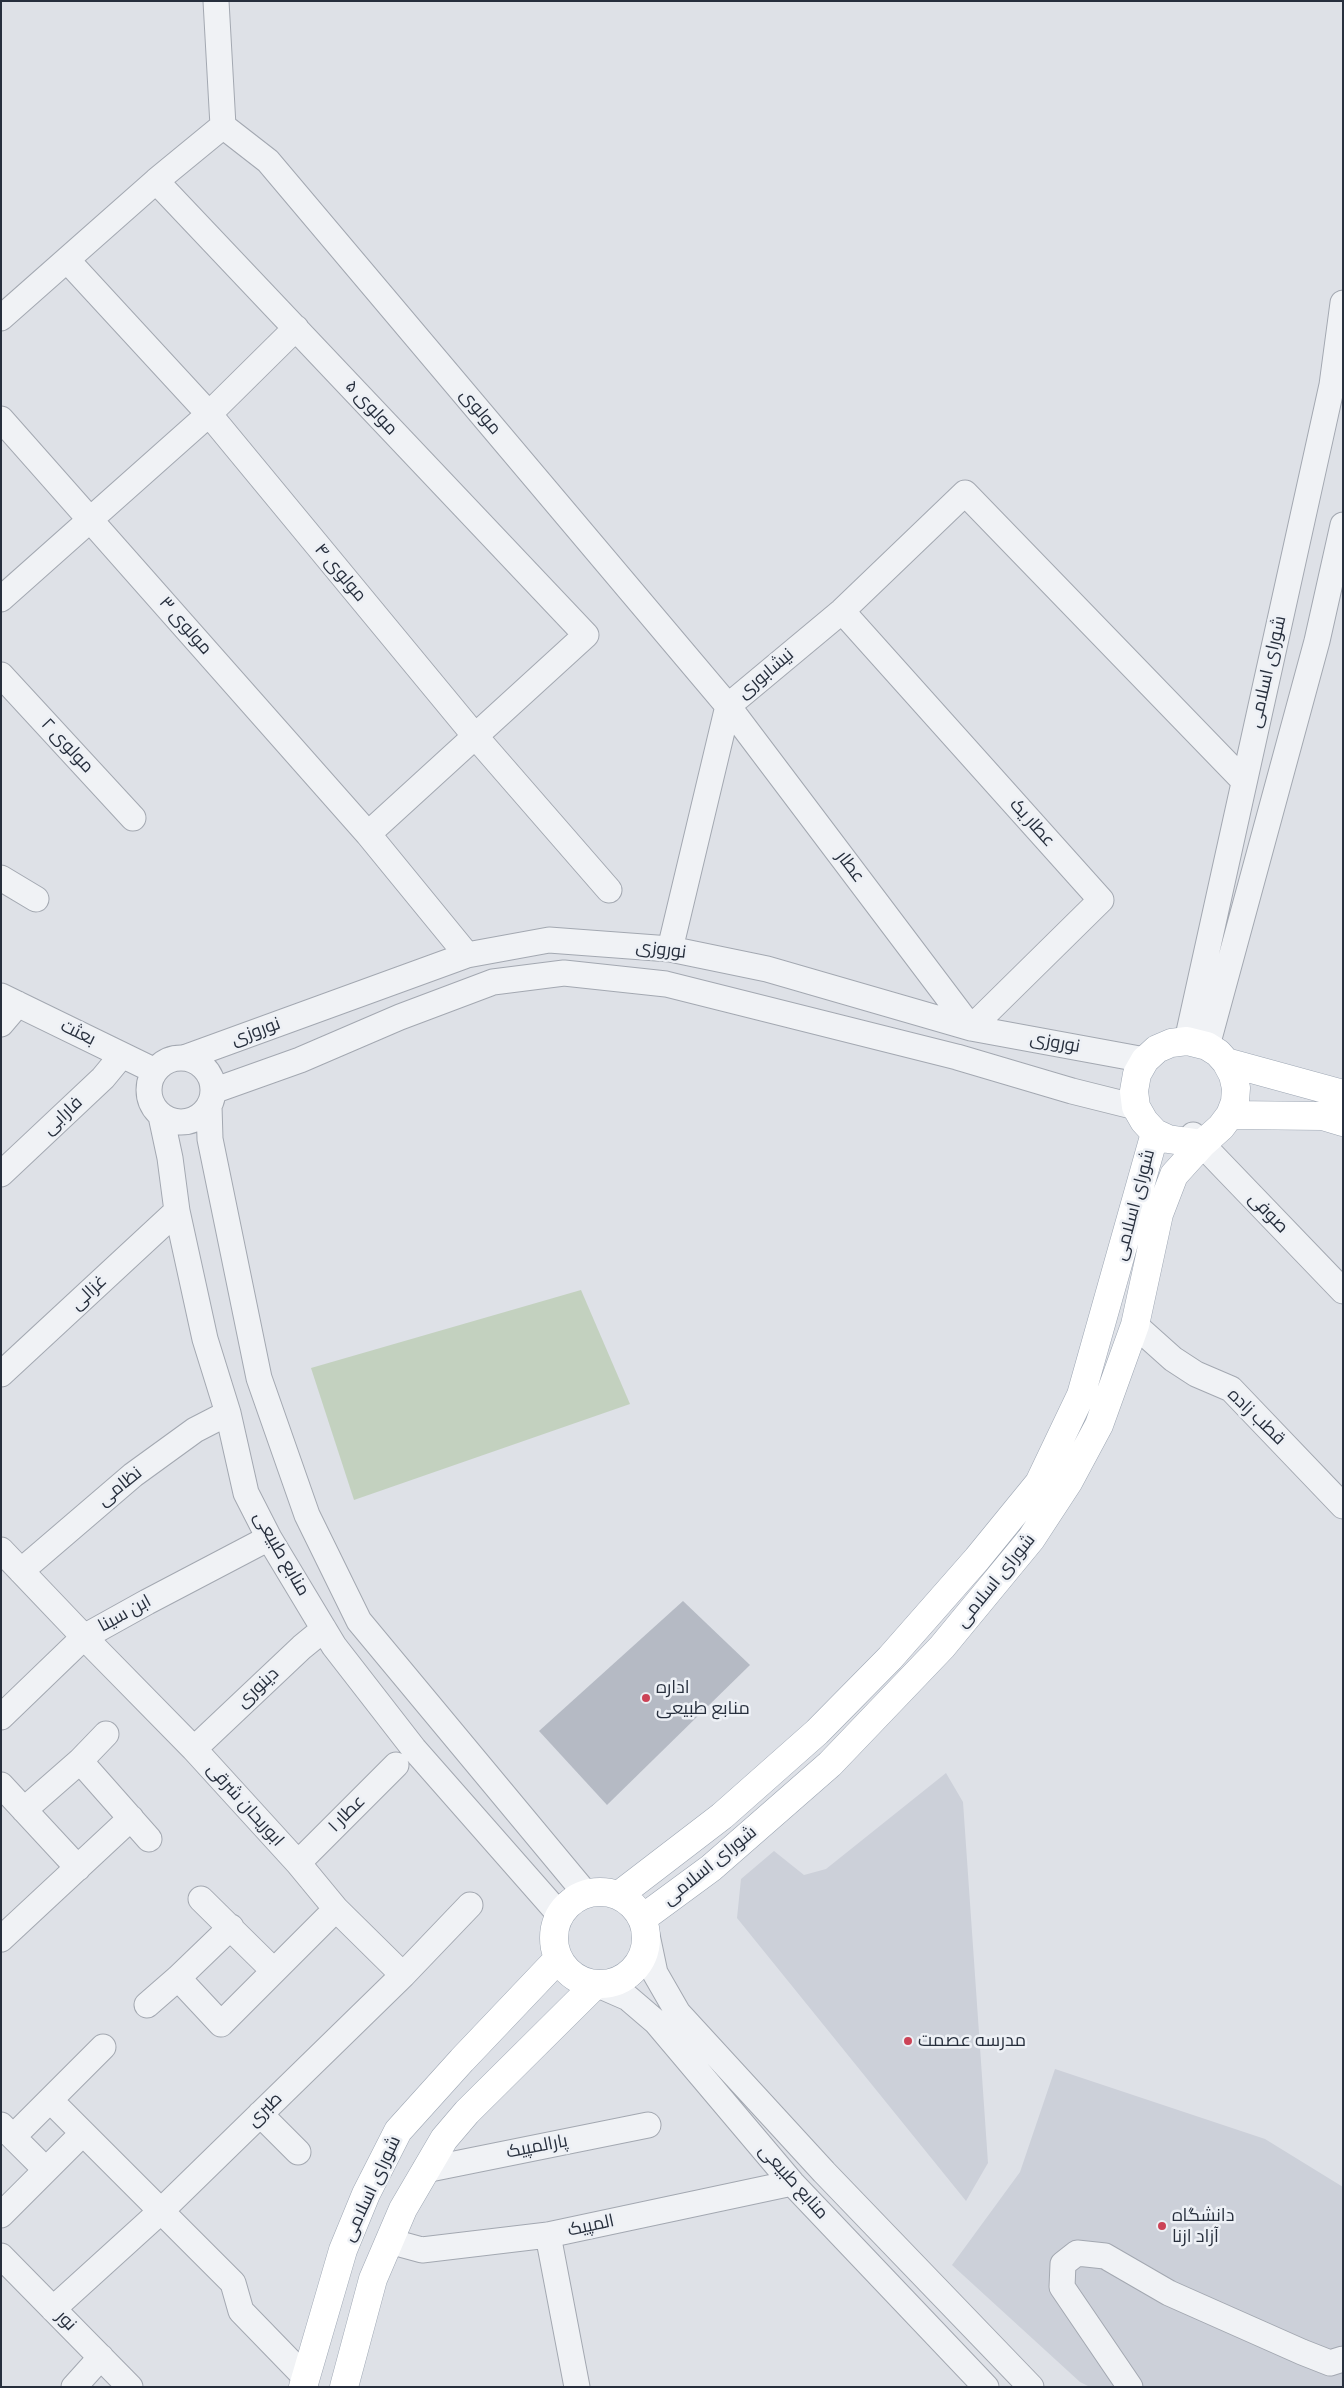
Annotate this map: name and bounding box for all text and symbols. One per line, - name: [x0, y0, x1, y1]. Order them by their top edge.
- street label: مولوی ۵: [340, 376, 402, 440]
- street label: مولوی: [455, 385, 505, 439]
- street label: مولوی ۴: [309, 539, 371, 607]
- street label: مولوی ۳: [154, 593, 216, 659]
- street label: شورای اسلامی: [1245, 614, 1291, 730]
- street label: نیشابوری: [733, 644, 799, 704]
- street label: مولوی ۲: [36, 714, 98, 778]
- street label: عطار یک: [1005, 794, 1059, 852]
- street label: عطار: [831, 847, 869, 887]
- street label: نوروزی: [635, 936, 687, 964]
- street label: نوروزی: [229, 1013, 283, 1051]
- street label: بعثت: [57, 1015, 99, 1051]
- street label: نوروزی: [1028, 1028, 1082, 1058]
- street label: فارابی: [39, 1092, 87, 1140]
- street label: شورای اسلامی: [1110, 1147, 1160, 1263]
- street label: صوفی: [1243, 1188, 1293, 1238]
- street label: غزالی: [66, 1271, 112, 1315]
- street label: قطب زاده: [1223, 1384, 1289, 1450]
- street label: نظامی: [93, 1463, 147, 1511]
- street label: منابع طبیعی: [248, 1508, 314, 1600]
- street label: شورای اسلامی: [952, 1530, 1040, 1632]
- street label: ابن سینا: [95, 1591, 155, 1637]
- street label: دینوری: [232, 1663, 284, 1713]
- place label: اداره منابع طبیعی: [656, 1677, 750, 1720]
- marker: اداره منابع طبیعی: [640, 1692, 652, 1704]
- street label: ابوریحان شرقی: [202, 1759, 288, 1851]
- street label: عطار ۱: [324, 1791, 370, 1837]
- street label: شورای اسلامی: [659, 1822, 761, 1910]
- place label: مدرسه عصمت: [918, 2030, 1026, 2052]
- marker: مدرسه عصمت: [902, 2035, 914, 2047]
- street label: طبری: [243, 2088, 287, 2132]
- street label: پارالمپیک: [504, 2130, 570, 2164]
- street label: شورای اسلامی: [338, 2133, 406, 2245]
- street label: منابع طبیعی: [754, 2140, 832, 2224]
- place label: دانشگاه آزاد ازنا: [1172, 2205, 1234, 2248]
- street label: المپیک: [566, 2211, 616, 2241]
- marker: دانشگاه آزاد ازنا: [1156, 2220, 1168, 2232]
- street label: نور: [51, 2306, 81, 2336]

